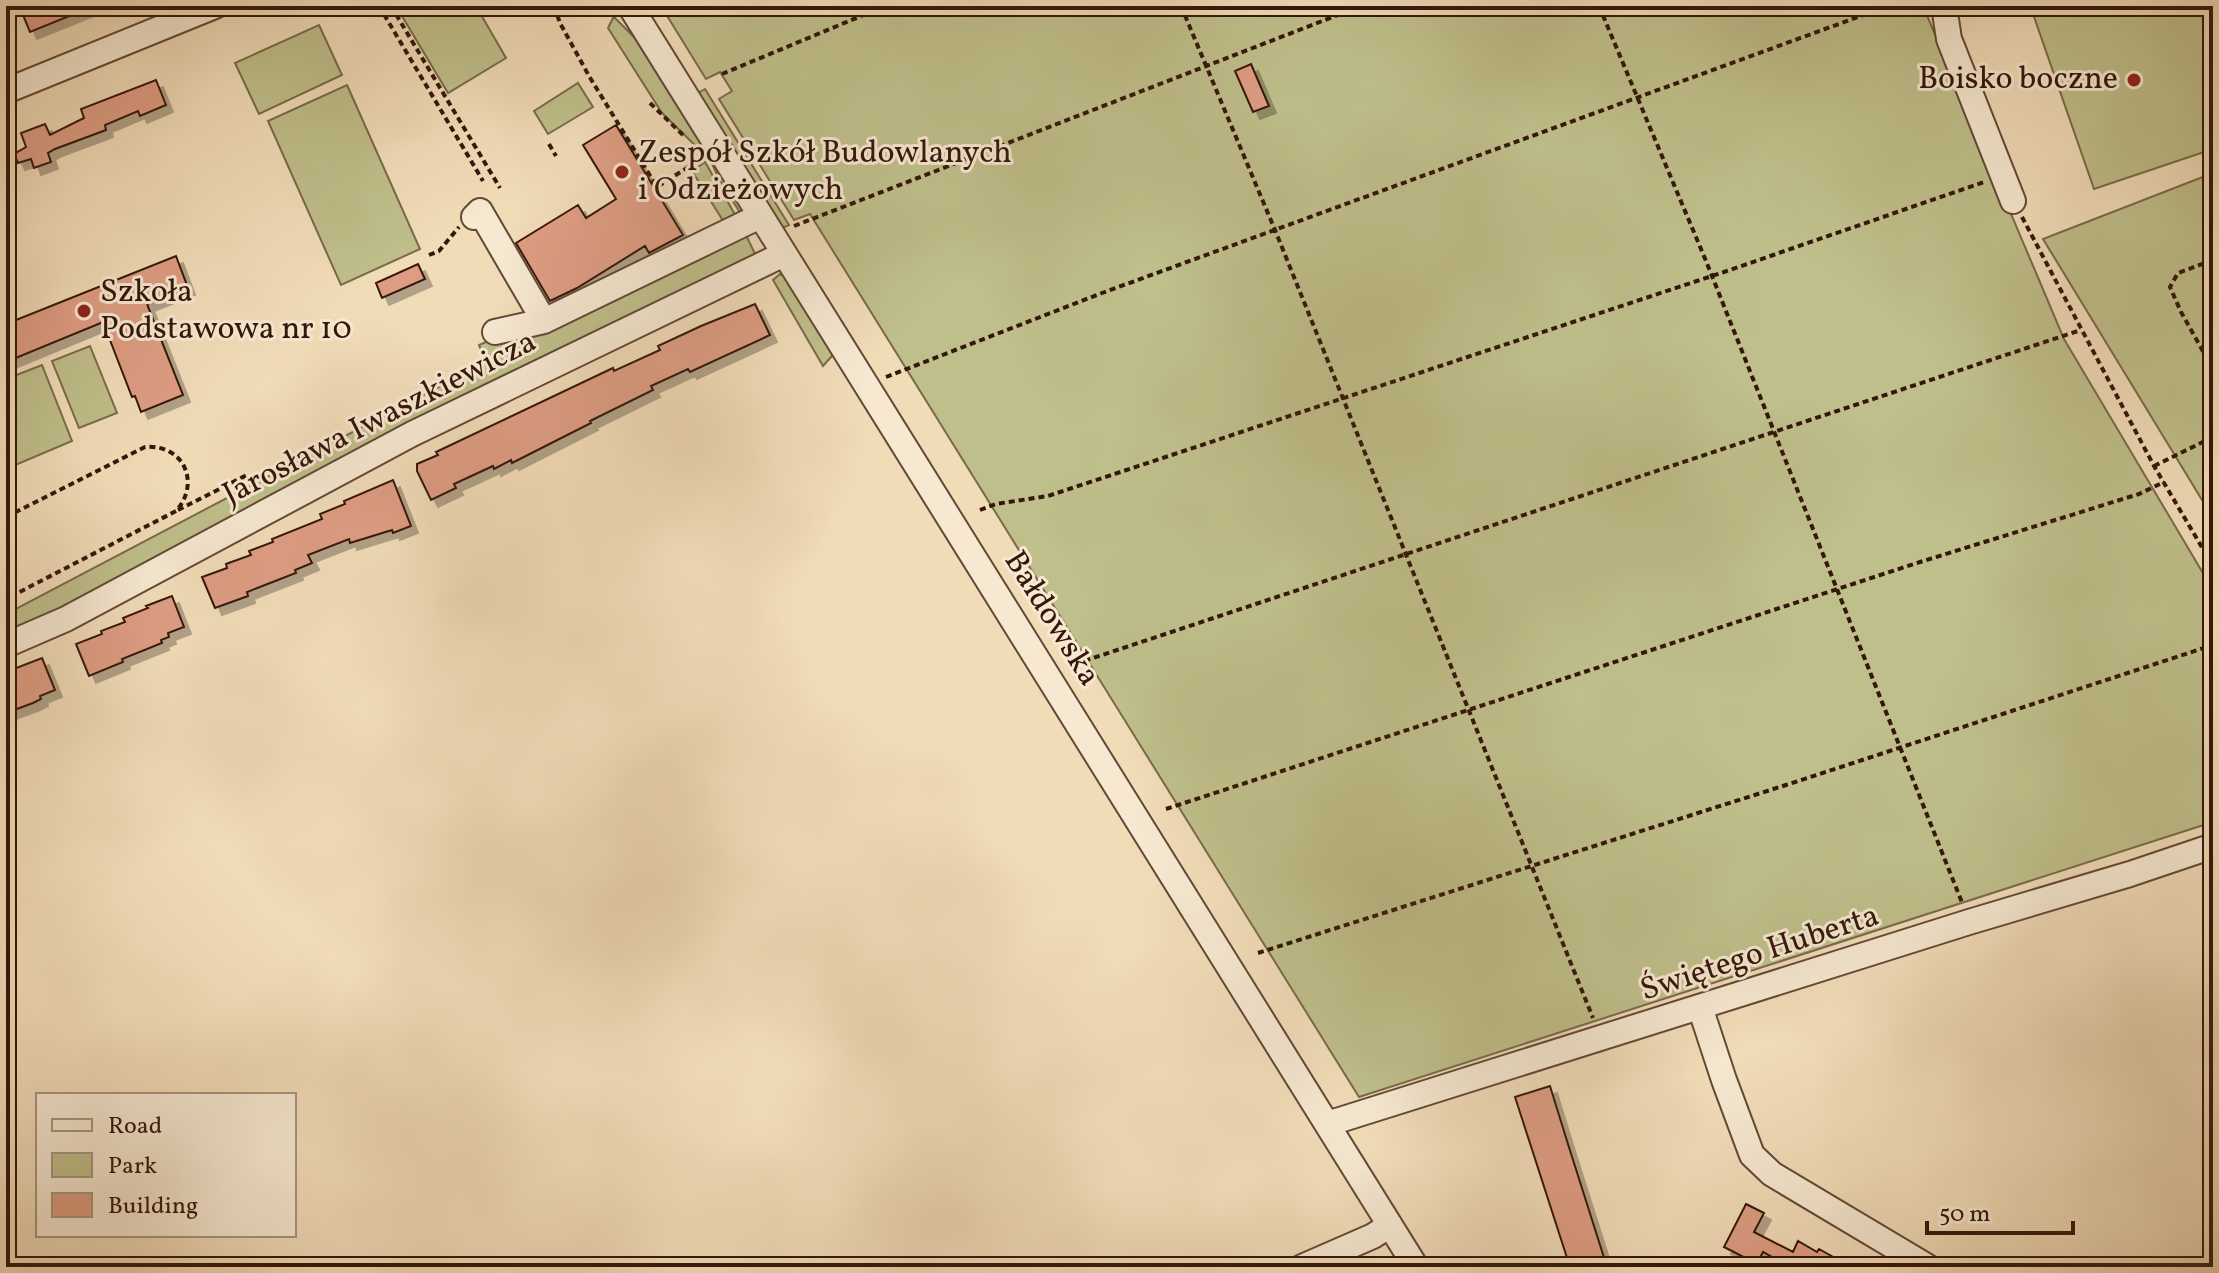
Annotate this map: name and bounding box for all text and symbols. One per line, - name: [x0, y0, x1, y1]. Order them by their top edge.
- place label: Boisko boczne: [1918, 58, 2118, 102]
- marker: Boisko boczne: [2125, 71, 2143, 89]
- place label: Zespół Szkół Budowlanych i Odzieżowych: [638, 132, 1012, 213]
- marker: Zespół Szkół Budowlanych i Odzieżowych: [613, 163, 631, 181]
- place label: Szkoła Podstawowa nr 10: [100, 271, 352, 352]
- marker: Szkoła Podstawowa nr 10: [75, 302, 93, 320]
- street label: Jarosława Iwaszkiewicza: [216, 321, 544, 517]
- street label: Bałdowska: [992, 543, 1110, 695]
- street label: Świętego Huberta: [1635, 895, 1885, 1013]
- legend: [36, 1093, 296, 1237]
- text: Road: [108, 1110, 162, 1144]
- text: Park: [108, 1150, 157, 1184]
- scale bar: [1927, 1185, 2073, 1235]
- text: Building: [108, 1190, 198, 1224]
- text: 50 m: [1939, 1198, 1991, 1232]

